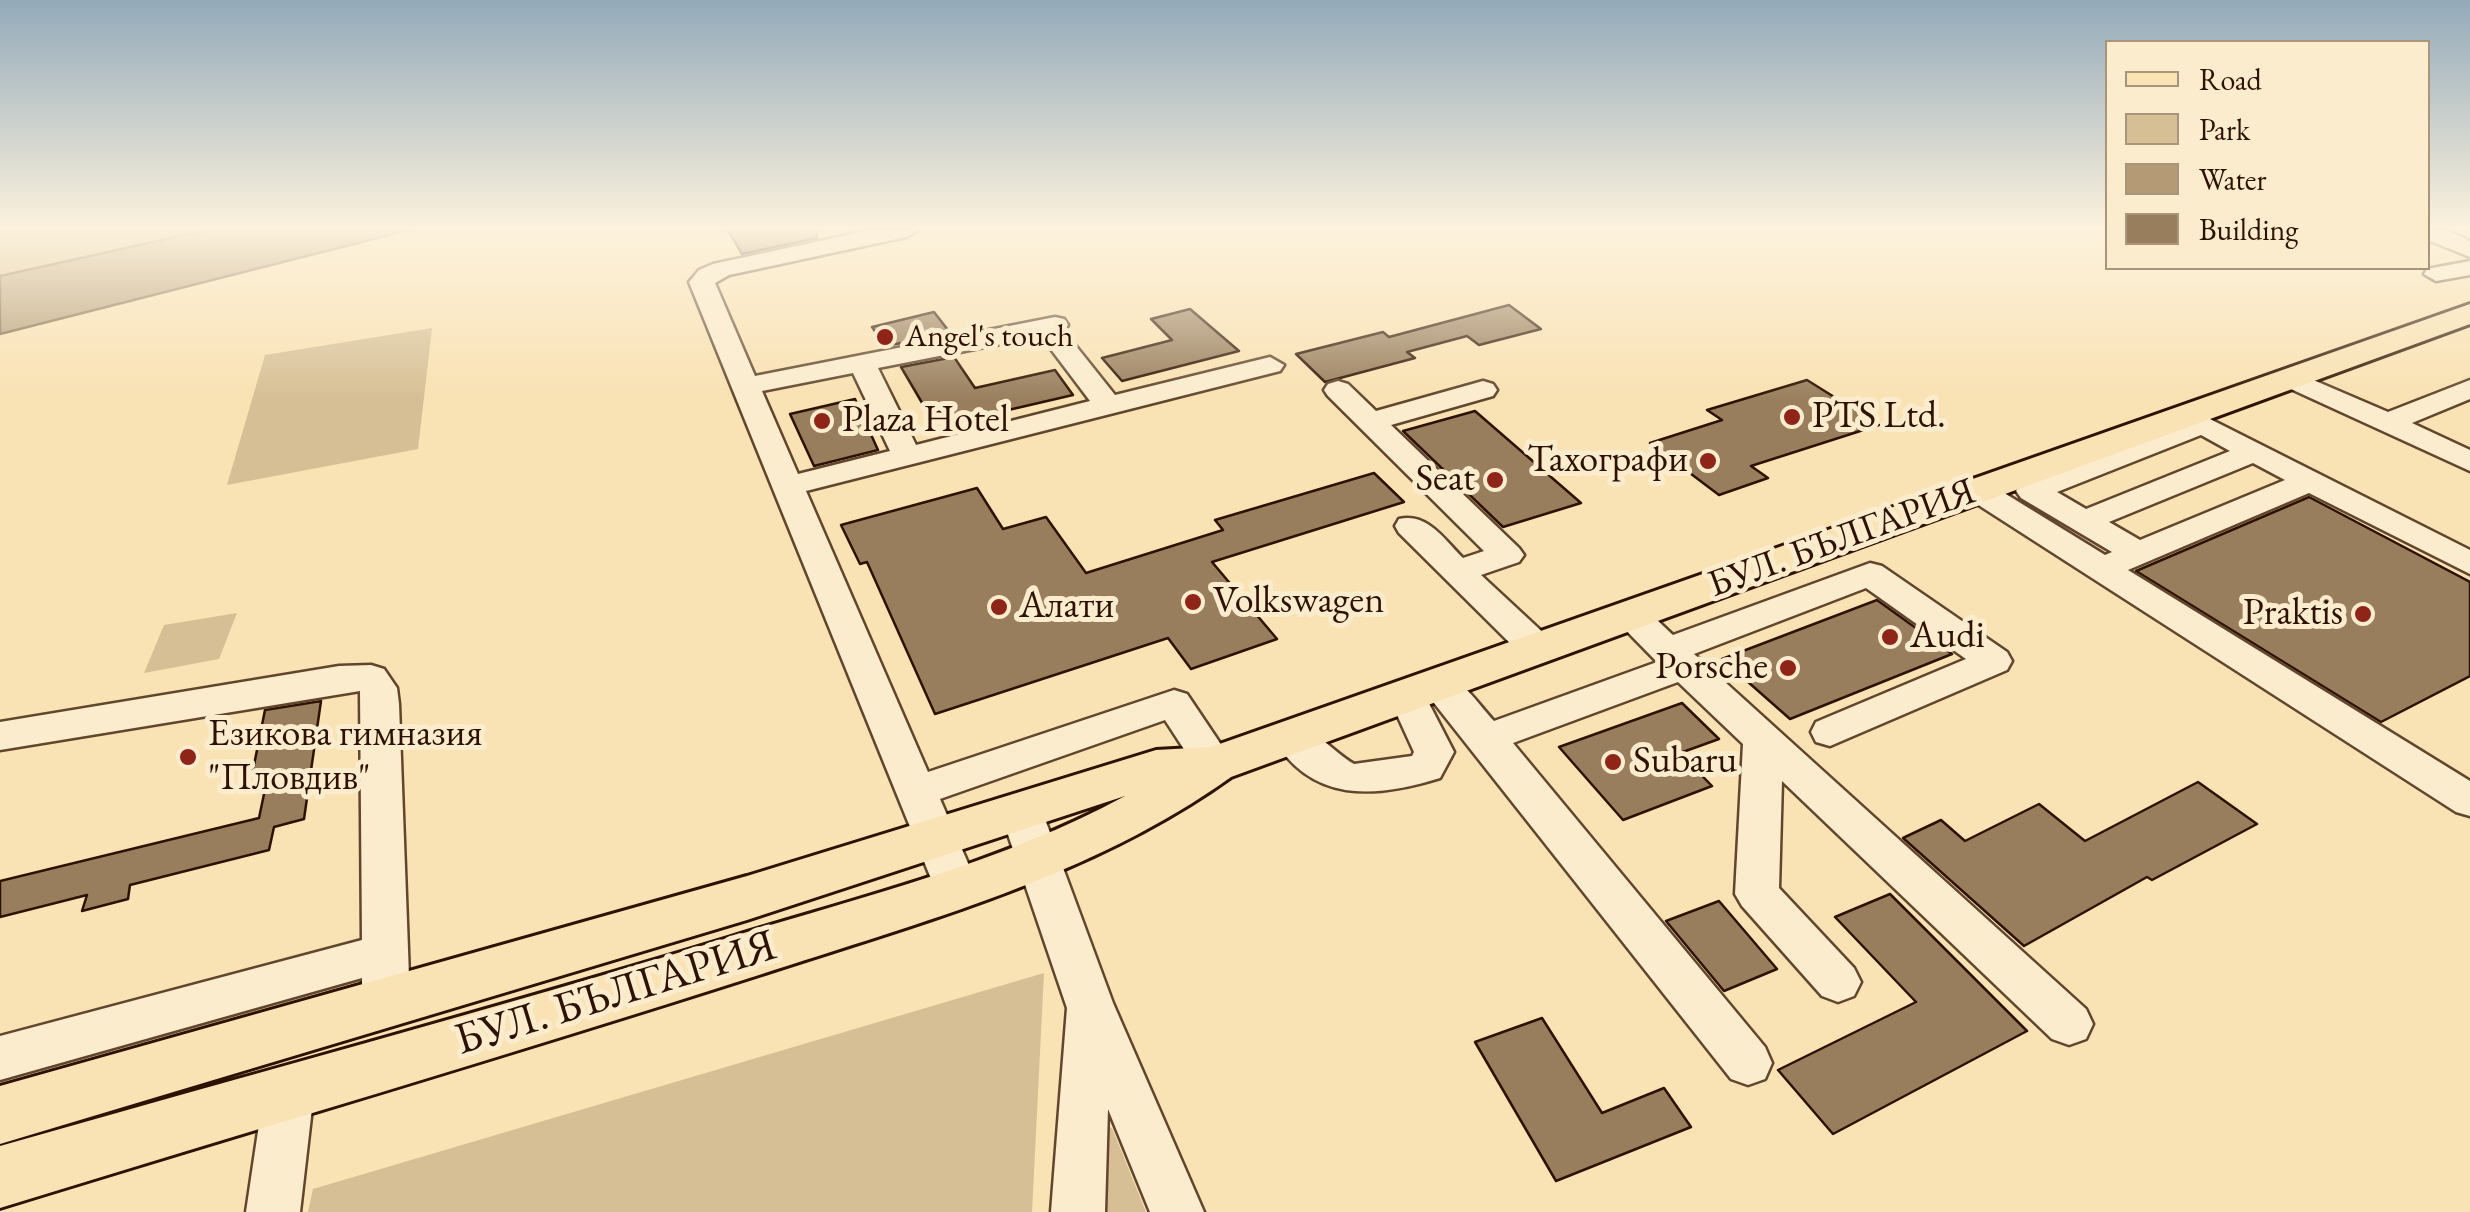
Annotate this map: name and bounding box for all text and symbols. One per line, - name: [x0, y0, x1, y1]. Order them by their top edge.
- legend: [2105, 40, 2430, 270]
- text: Road: [2199, 60, 2262, 99]
- text: Park: [2199, 110, 2250, 149]
- text: Water: [2199, 160, 2267, 199]
- text: Building: [2199, 210, 2298, 249]
- place label: Angel's touch: [905, 318, 1074, 356]
- marker: Angel's touch: [874, 326, 896, 348]
- place label: PTS Ltd.: [1812, 394, 1946, 440]
- place label: Plaza Hotel: [842, 398, 1009, 444]
- marker: PTS Ltd.: [1781, 406, 1803, 428]
- marker: Plaza Hotel: [811, 410, 833, 432]
- place label: Тахографи: [1527, 438, 1688, 484]
- marker: Тахографи: [1697, 450, 1719, 472]
- place label: Seat: [1415, 457, 1475, 503]
- marker: Seat: [1484, 469, 1506, 491]
- street label: БУЛ. БЪЛГАРИЯ: [1702, 469, 1982, 609]
- place label: Volkswagen: [1213, 579, 1384, 625]
- place label: Алати: [1019, 584, 1114, 630]
- marker: Volkswagen: [1182, 591, 1204, 613]
- place label: Praktis: [2243, 591, 2343, 637]
- marker: Алати: [988, 596, 1010, 618]
- marker: Praktis: [2352, 603, 2374, 625]
- place label: Audi: [1910, 614, 1985, 660]
- marker: Audi: [1879, 626, 1901, 648]
- place label: Porsche: [1655, 645, 1768, 691]
- marker: Porsche: [1777, 657, 1799, 679]
- place label: Езикова гимназия "Пловдив": [208, 712, 483, 802]
- place label: Subaru: [1633, 739, 1737, 785]
- marker: Езикова гимназия "Пловдив": [177, 746, 199, 768]
- marker: Subaru: [1602, 751, 1624, 773]
- street label: БУЛ. БЪЛГАРИЯ: [449, 920, 783, 1068]

